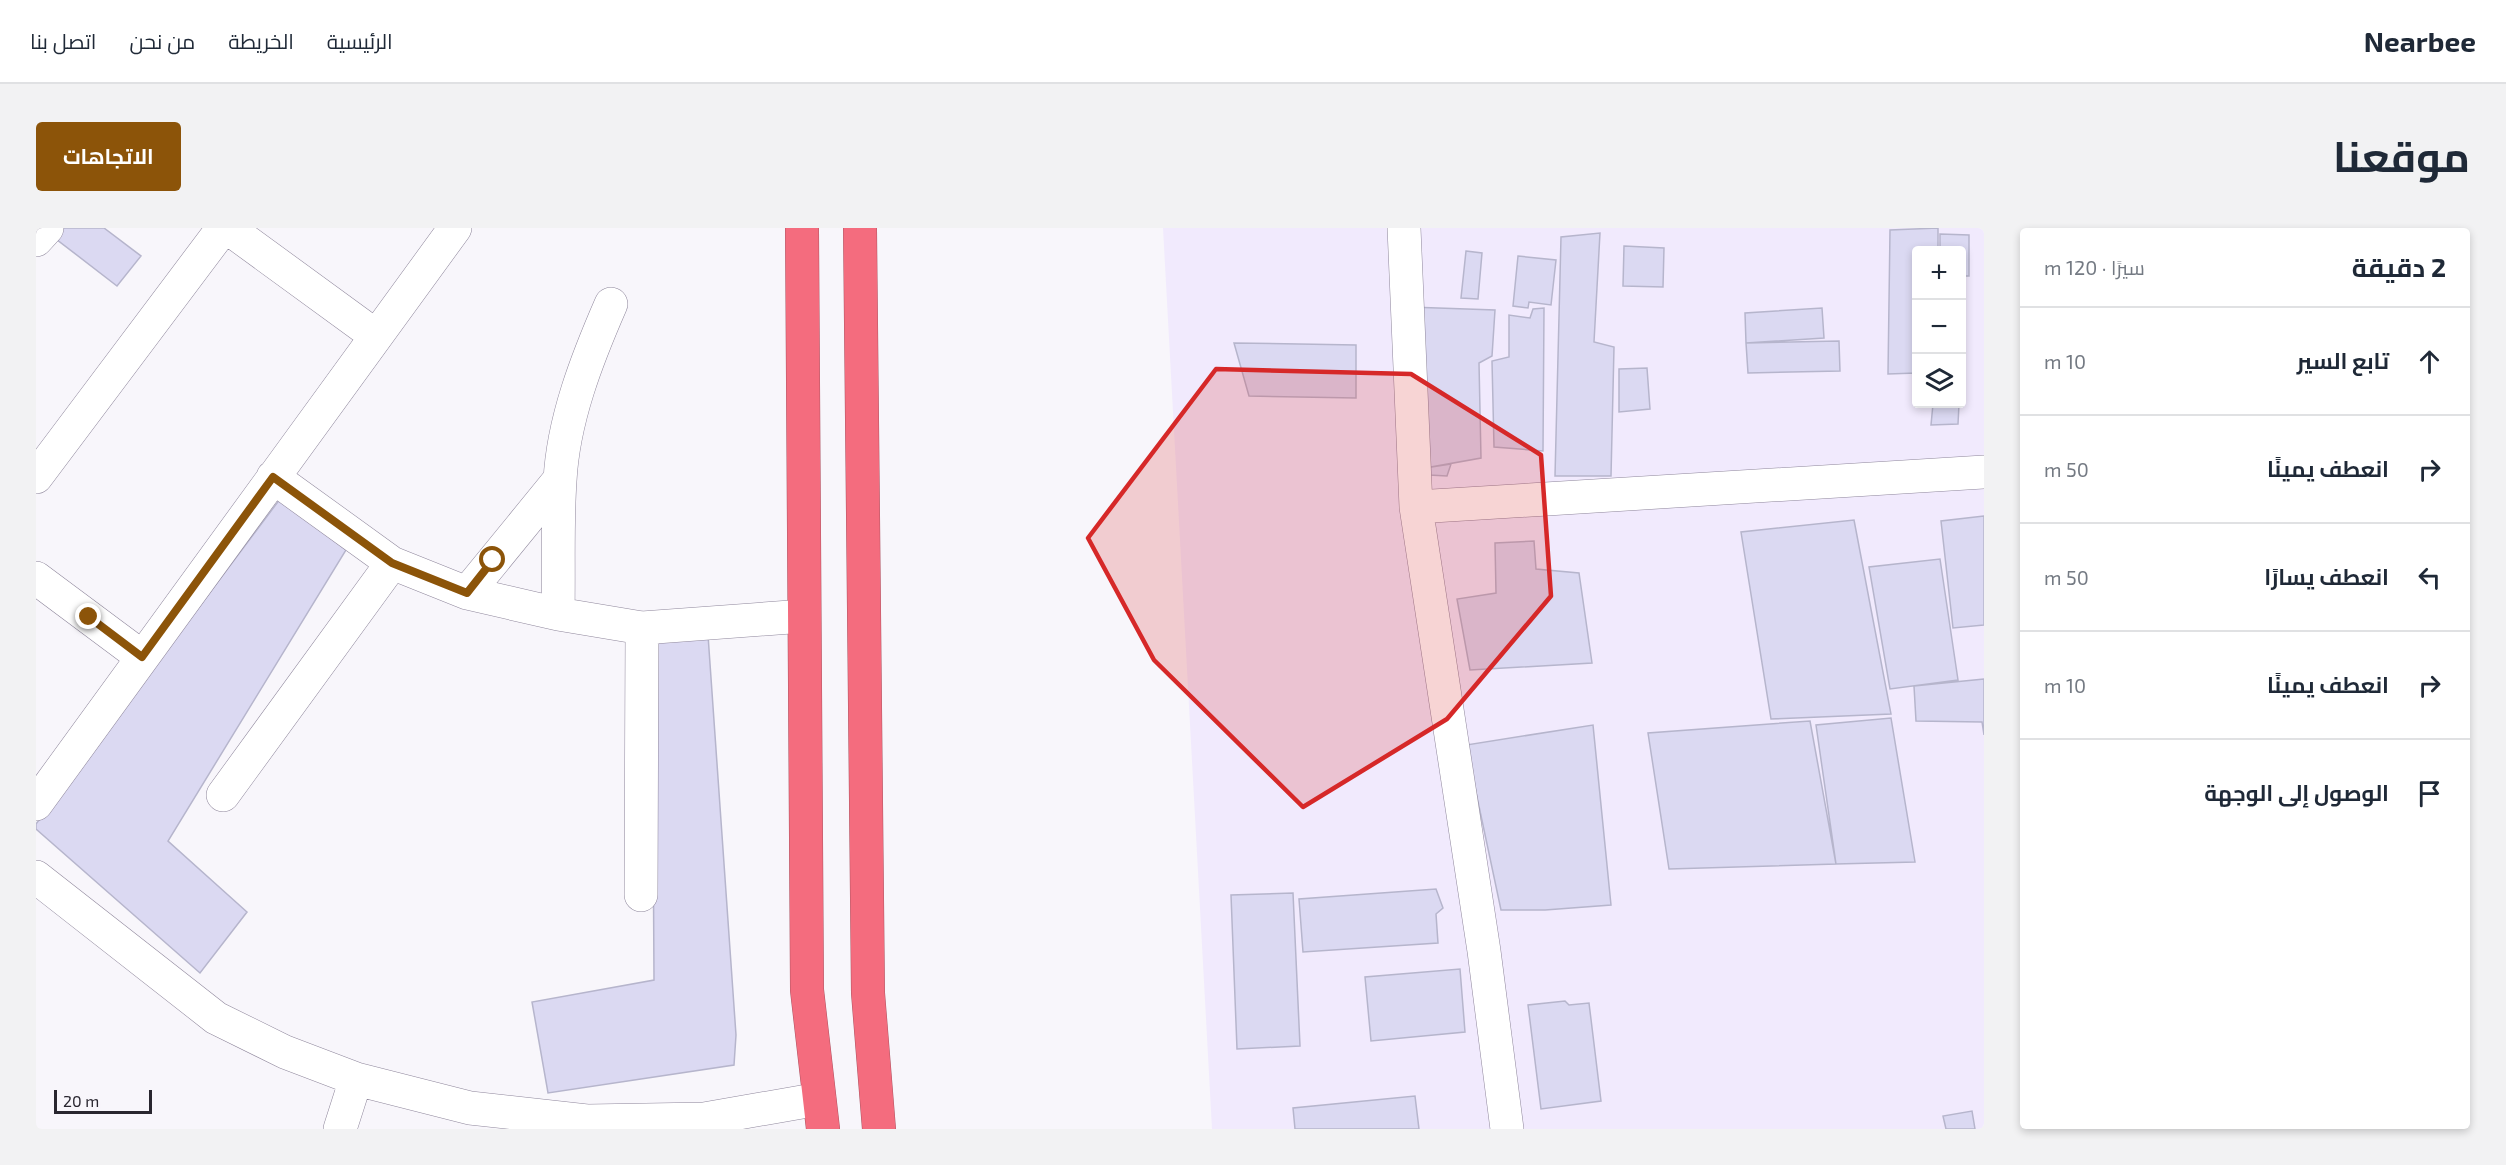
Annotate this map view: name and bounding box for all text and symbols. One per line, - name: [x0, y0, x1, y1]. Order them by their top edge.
- text: Nearbee: [2364, 24, 2476, 58]
- text: اتصل بنا: [30, 28, 97, 53]
- text: من نحن: [130, 28, 195, 53]
- text: الخريطة: [228, 28, 294, 53]
- text: الرئيسية: [327, 28, 393, 53]
- button: الاتجاهات: [36, 122, 181, 191]
- text: موقعنا: [2333, 130, 2470, 180]
- map controls: [1912, 246, 1966, 408]
- button: +: [1912, 246, 1966, 300]
- text: 2 دقيقة: [2352, 251, 2446, 282]
- text: سيرًا · 120 m: [2044, 255, 2145, 279]
- button: −: [1912, 300, 1966, 354]
- icon: ahead: [2413, 345, 2446, 378]
- text: تابع السير: [2297, 347, 2389, 373]
- text: 10 m: [2044, 349, 2086, 373]
- button: layers: [1912, 354, 1966, 408]
- icon: right: [2413, 453, 2446, 486]
- text: انعطف يمينًا: [2267, 455, 2389, 481]
- text: 50 m: [2044, 457, 2089, 481]
- route start: [479, 546, 505, 572]
- icon: left: [2413, 561, 2446, 594]
- text: انعطف يسارًا: [2264, 563, 2389, 589]
- text: 50 m: [2044, 565, 2089, 589]
- route end: [75, 603, 101, 629]
- icon: right: [2413, 669, 2446, 702]
- text: انعطف يمينًا: [2267, 671, 2389, 697]
- text: 10 m: [2044, 673, 2086, 697]
- icon: arrive: [2413, 777, 2446, 810]
- text: الوصول إلى الوجهة: [2204, 779, 2389, 805]
- scale bar: [54, 1087, 152, 1114]
- text: 20 m: [63, 1091, 99, 1110]

